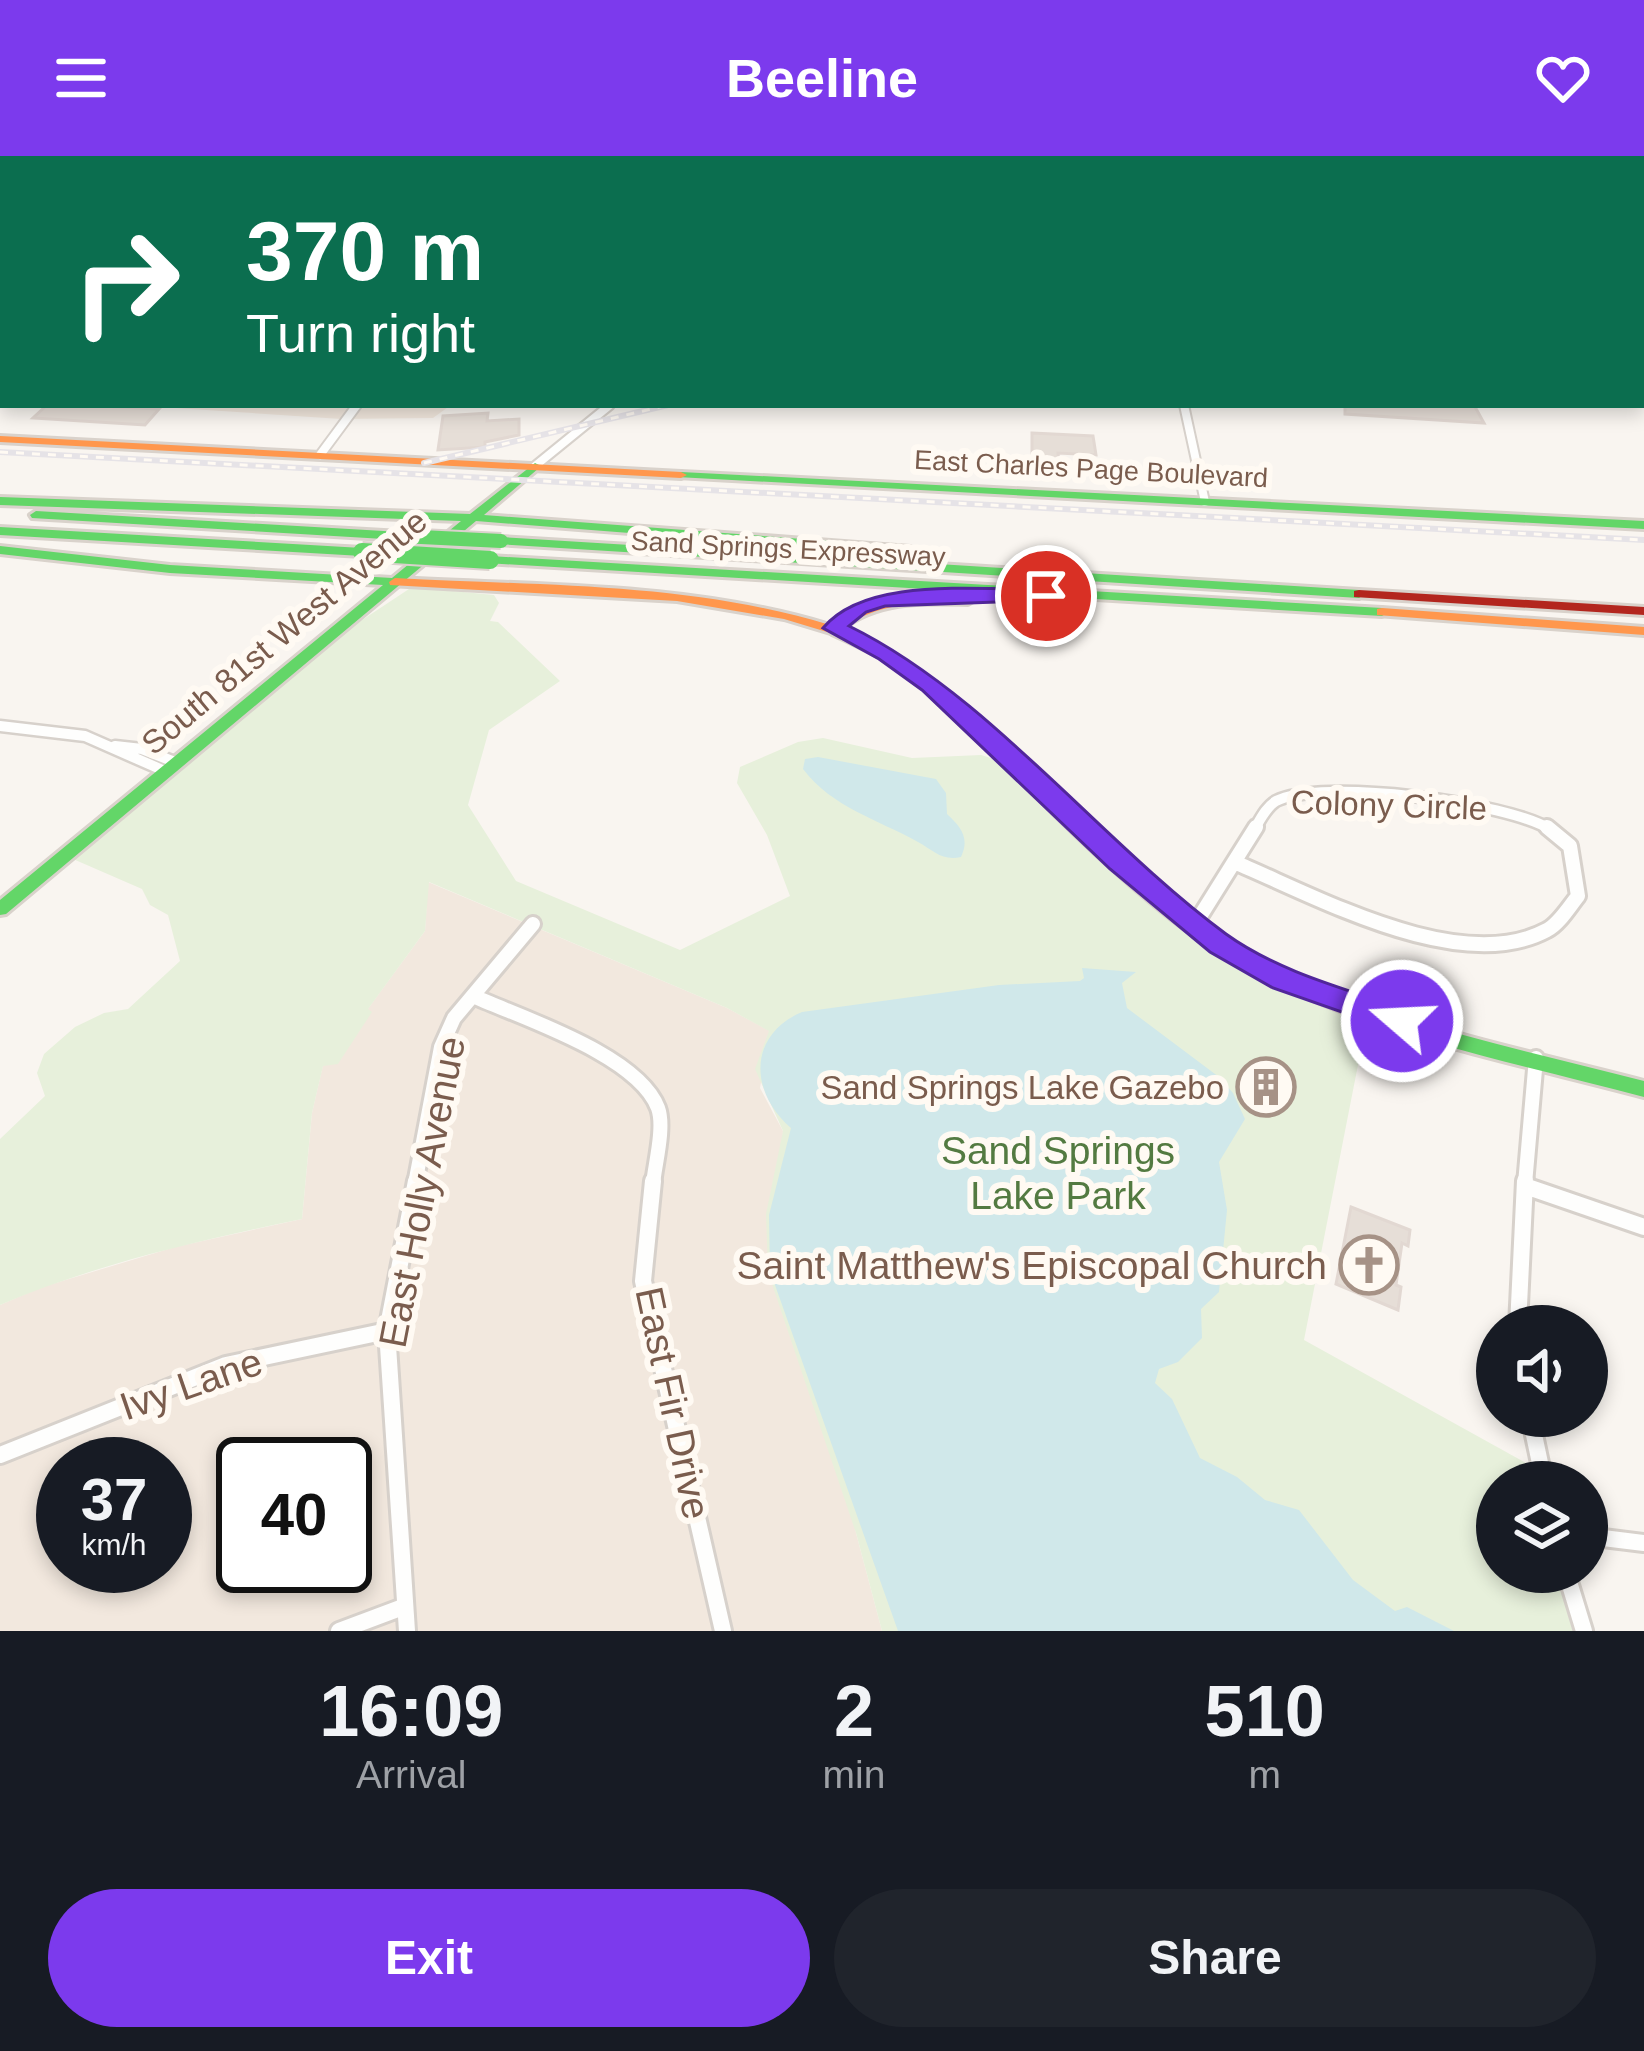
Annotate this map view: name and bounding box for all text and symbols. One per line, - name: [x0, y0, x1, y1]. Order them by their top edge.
- icon: menu: [48, 45, 114, 111]
- icon: heart: [1530, 45, 1596, 111]
- text: Beeline: [726, 48, 918, 108]
- icon: right: [48, 204, 204, 360]
- text: 370 m: [246, 204, 484, 298]
- text: Turn right: [246, 303, 475, 363]
- street label: East Charles Page Boulevard: [913, 445, 1269, 493]
- street label: South 81st West Avenue: [134, 502, 434, 762]
- street label: Sand Springs Expressway: [630, 526, 947, 572]
- pin: [995, 545, 1097, 647]
- icon: arrive: [1013, 563, 1079, 629]
- street label: Colony Circle: [1290, 783, 1488, 827]
- position arrow: [1339, 958, 1465, 1084]
- street label: East Holly Avenue: [371, 1033, 473, 1351]
- building icon: Sand Springs Lake Gazebo: [1235, 1056, 1297, 1118]
- place label: Sand Springs Lake Gazebo: [820, 1069, 1224, 1106]
- park label: Sand Springs Lake Park: [941, 1129, 1175, 1217]
- church icon: Saint Matthew's Episcopal Church: [1338, 1234, 1400, 1296]
- place label: Saint Matthew's Episcopal Church: [736, 1244, 1327, 1287]
- street label: East Fir Drive: [627, 1283, 719, 1523]
- map controls: [1476, 1305, 1608, 1593]
- button: sound: [1476, 1305, 1608, 1437]
- street label: Ivy Lane: [114, 1340, 268, 1428]
- speed limit sign: 40: [216, 1437, 372, 1593]
- button: layers: [1476, 1461, 1608, 1593]
- text: 37: [81, 1466, 147, 1533]
- text: km/h: [81, 1528, 147, 1561]
- text: 16:09: [319, 1671, 503, 1751]
- text: 2: [834, 1671, 874, 1751]
- text: 510: [1205, 1671, 1325, 1751]
- text: Arrival: [356, 1753, 467, 1796]
- text: min: [823, 1753, 885, 1796]
- text: m: [1248, 1753, 1281, 1796]
- button: Exit: [48, 1889, 810, 2027]
- button: Share: [834, 1889, 1596, 2027]

